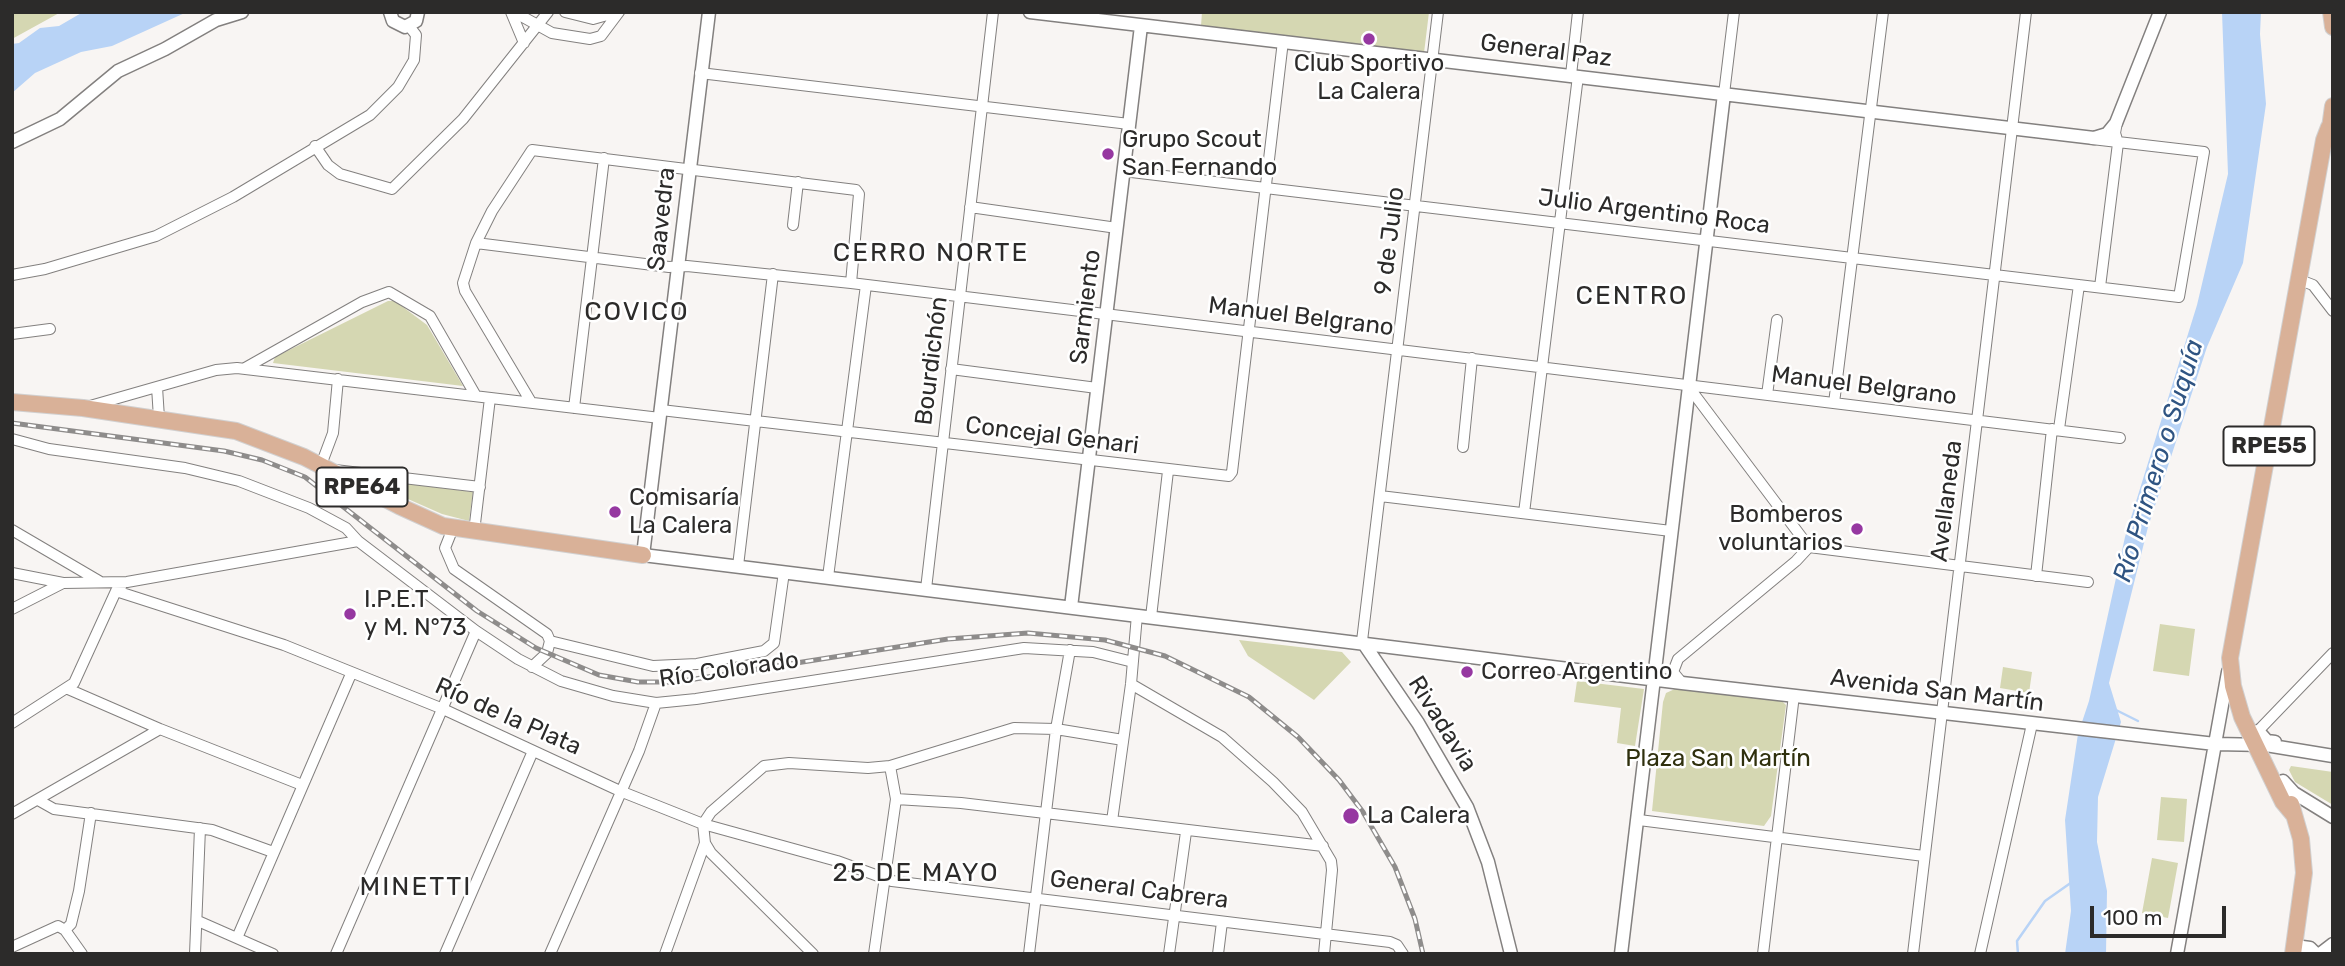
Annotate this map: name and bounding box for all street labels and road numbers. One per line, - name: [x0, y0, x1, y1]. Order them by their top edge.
- street label: General Paz: [1479, 29, 1613, 73]
- street label: Saavedra: [642, 166, 682, 272]
- street label: Julio Argentino Roca: [1537, 183, 1771, 241]
- street label: 9 de Julio: [1369, 185, 1411, 297]
- street label: Sarmiento: [1065, 248, 1107, 366]
- street label: Manuel Belgrano: [1207, 291, 1395, 343]
- street label: Bourdichón: [910, 295, 954, 427]
- street label: Manuel Belgrano: [1770, 360, 1958, 412]
- street label: Concejal Genari: [964, 411, 1140, 461]
- road number: RPE55: [2224, 426, 2314, 466]
- street label: Avellaneda: [1925, 439, 1969, 563]
- road number: RPE64: [316, 467, 408, 506]
- street label: Río Colorado: [657, 646, 801, 694]
- street label: Avenida San Martín: [1828, 664, 2046, 718]
- street label: Rivadavia: [1401, 671, 1483, 777]
- street label: Río de la Plata: [431, 672, 585, 762]
- street label: General Cabrera: [1048, 865, 1230, 915]

